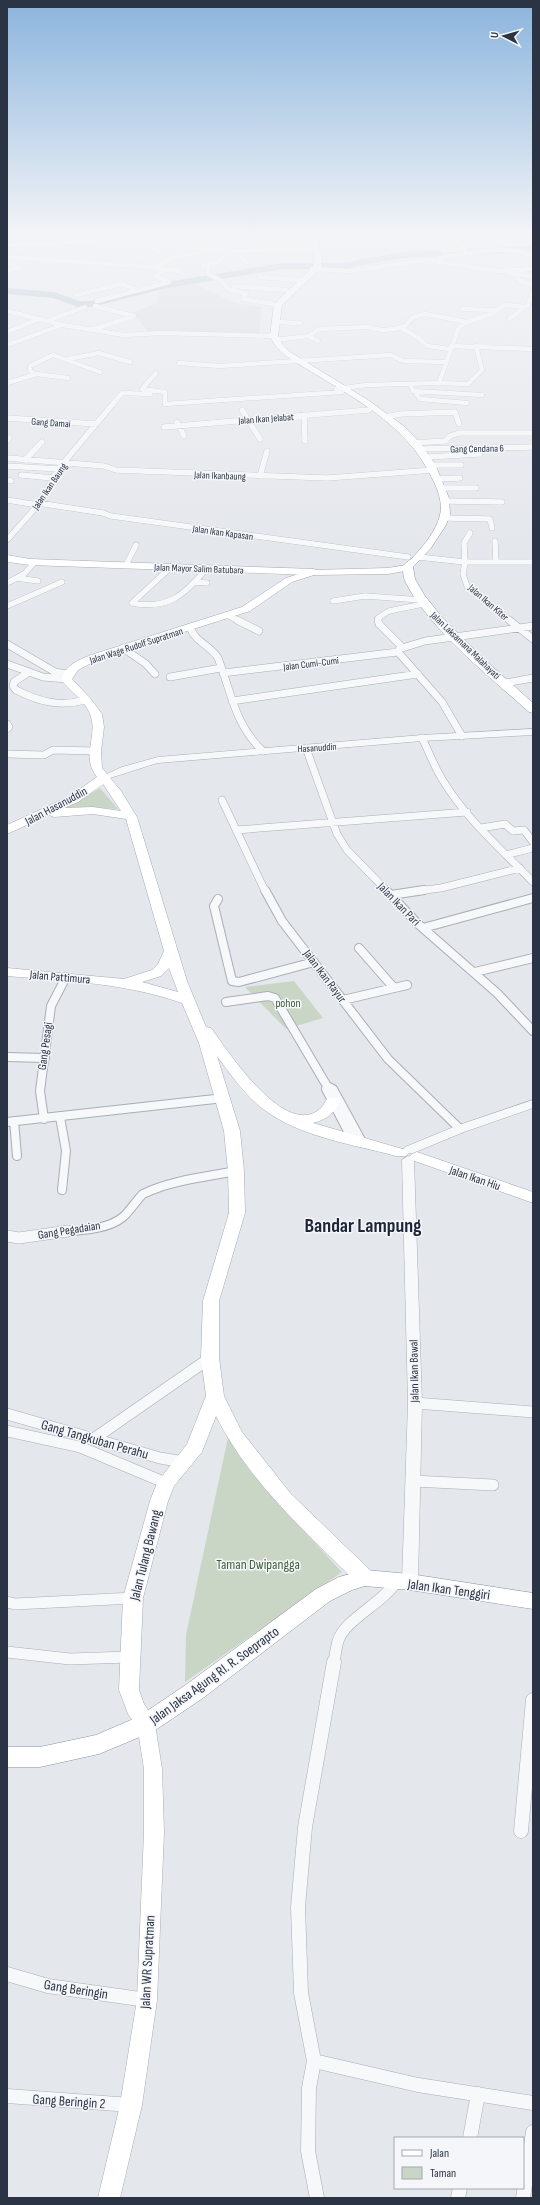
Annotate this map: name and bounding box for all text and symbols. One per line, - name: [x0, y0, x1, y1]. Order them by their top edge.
- north arrow: [484, 16, 524, 56]
- text: U: [488, 31, 501, 39]
- street label: Jalan Ikan Jelabat: [237, 411, 294, 427]
- street label: Gang Damai: [31, 416, 71, 430]
- street label: Gang Cendana 6: [450, 443, 504, 455]
- street label: Jalan Ikan Baung: [29, 461, 70, 513]
- street label: Jalan Ikanbaung: [193, 469, 246, 483]
- street label: Jalan Ikan Kapasan: [191, 523, 254, 543]
- street label: Jalan Mayor Salim Batubara: [153, 561, 244, 577]
- street label: Jalan Ikan Kiter: [465, 581, 511, 624]
- street label: Jalan Laksamana Malahayati: [427, 609, 503, 682]
- street label: Jalan Wage Rudolf Supratman: [87, 625, 184, 667]
- street label: Jalan Cumi-Cumi: [282, 655, 340, 673]
- street label: Hasanuddin: [297, 741, 337, 755]
- street label: Jalan Hasanuddin: [22, 784, 90, 830]
- street label: Jalan Ikan Pari: [373, 879, 423, 929]
- street label: Jalan Ikan Rayur: [299, 946, 350, 1006]
- street label: Jalan Pattimura: [28, 967, 91, 988]
- park label: pohon: [275, 996, 301, 1011]
- street label: Gang Pesagi: [35, 1021, 56, 1071]
- street label: Jalan Ikan Hiu: [446, 1162, 502, 1194]
- district label: Bandar Lampung: [304, 1214, 422, 1238]
- street label: Gang Pegadaian: [37, 1218, 101, 1243]
- street label: Jalan Ikan Bawal: [406, 1339, 423, 1404]
- street label: Gang Tangkuban Perahu: [39, 1416, 151, 1463]
- street label: Jalan Tulang Bawang: [126, 1508, 165, 1603]
- park label: Taman Dwipangga: [216, 1556, 300, 1573]
- street label: Jalan Ikan Tenggiri: [406, 1575, 491, 1604]
- street label: Jalan Jaksa Agung RI. R. Soeprapto: [146, 1623, 282, 1729]
- street label: Jalan WR Supratman: [137, 1915, 158, 2010]
- street label: Gang Beringin: [43, 1976, 109, 2003]
- street label: Gang Beringin 2: [32, 2090, 106, 2113]
- legend: [394, 2137, 524, 2189]
- text: Jalan: [429, 2146, 449, 2161]
- text: Taman: [430, 2166, 456, 2181]

